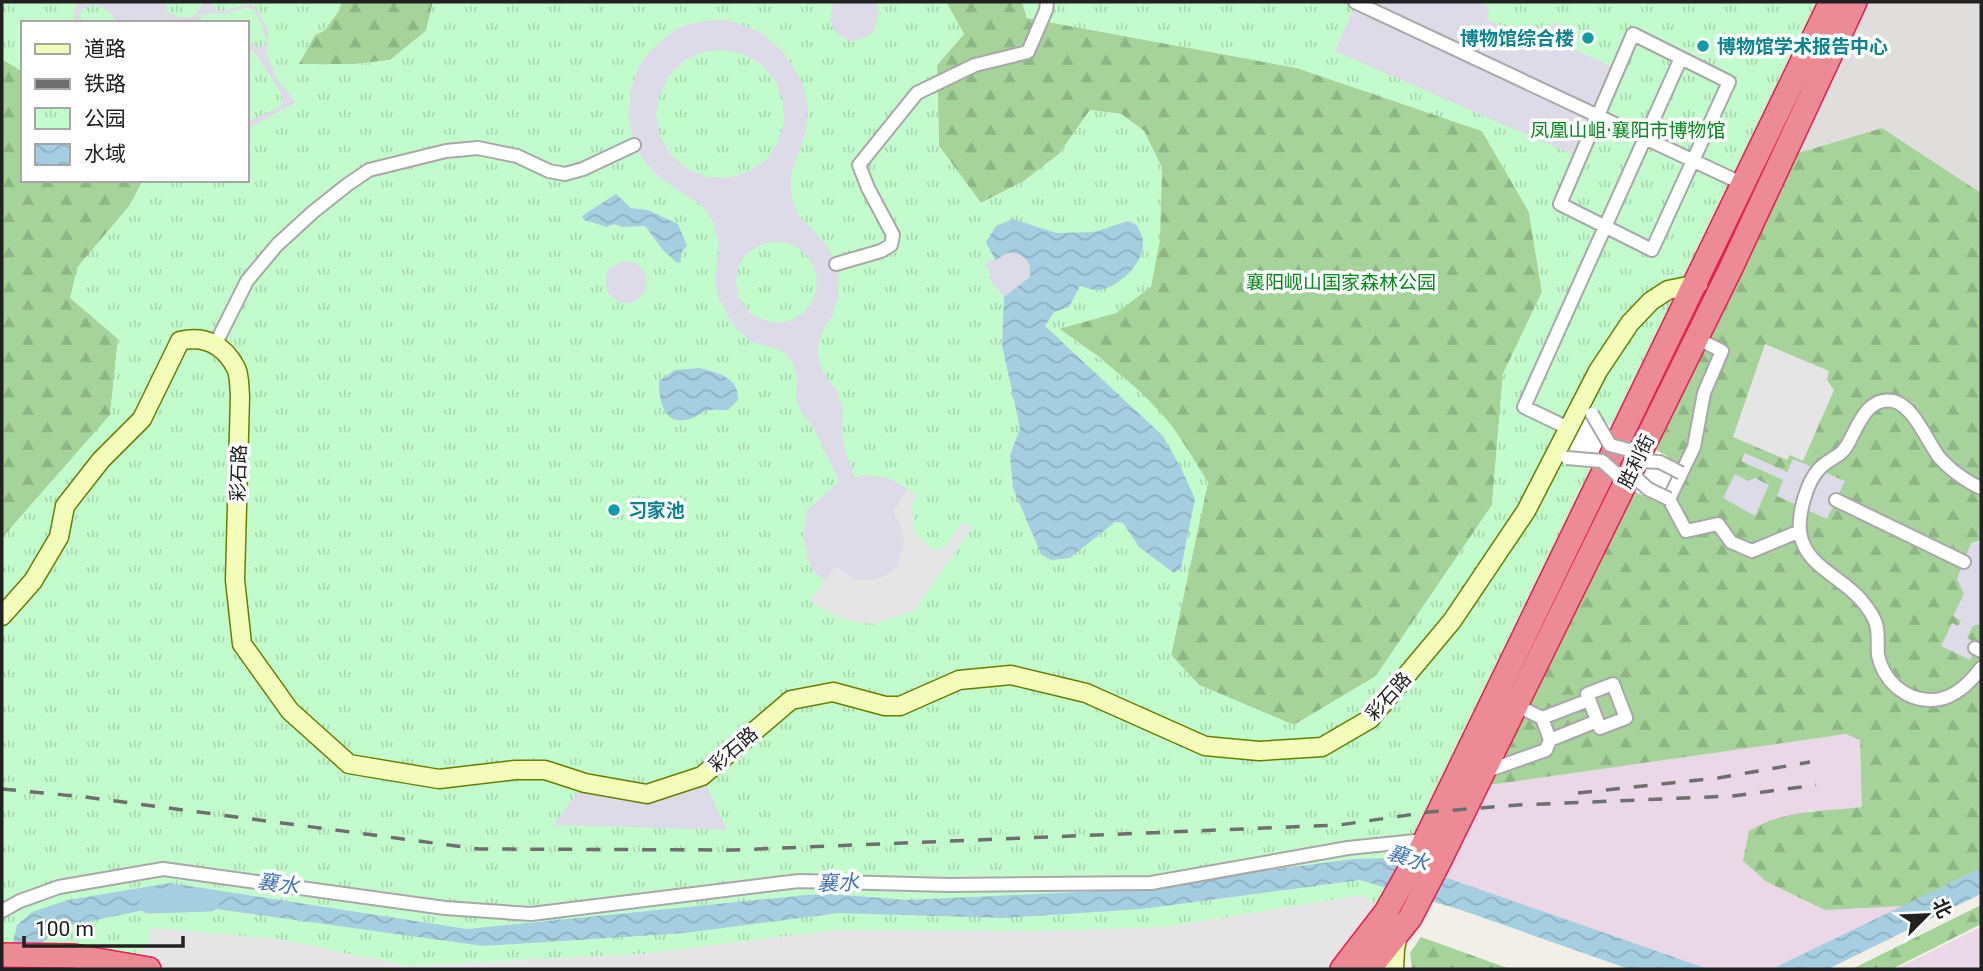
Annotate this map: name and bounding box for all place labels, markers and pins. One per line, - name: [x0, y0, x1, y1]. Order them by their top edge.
- place label: 博物馆综合楼: [1460, 27, 1574, 50]
- marker: 博物馆综合楼: [1580, 30, 1596, 46]
- place label: 博物馆学术报告中心: [1717, 35, 1888, 58]
- marker: 博物馆学术报告中心: [1695, 38, 1711, 54]
- place label: 习家池: [628, 499, 685, 522]
- marker: 习家池: [606, 502, 622, 518]

